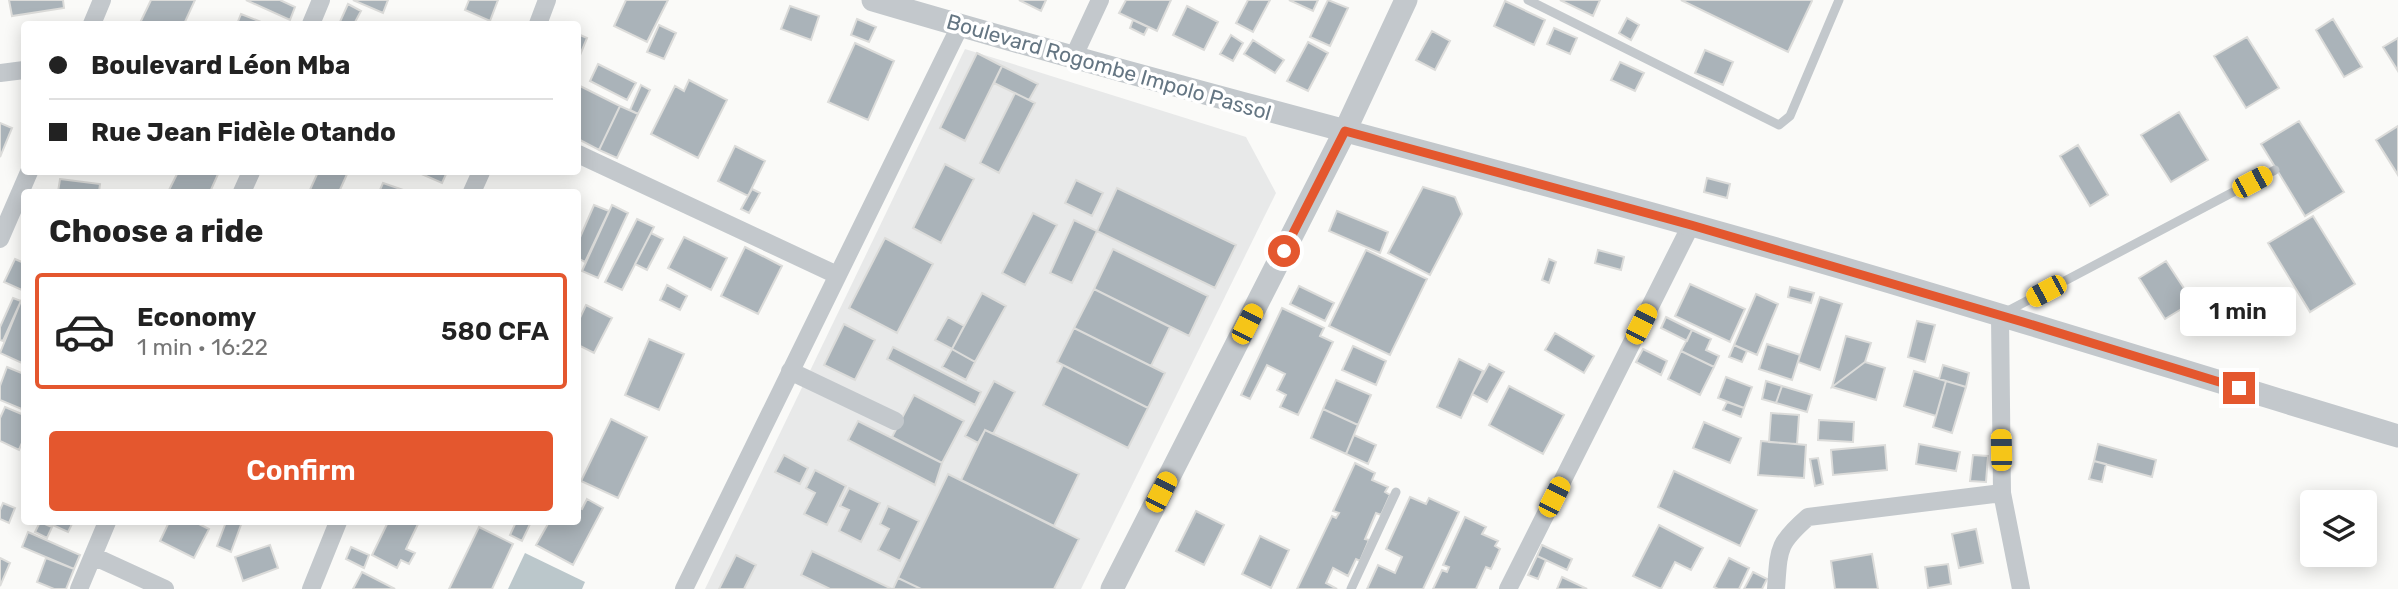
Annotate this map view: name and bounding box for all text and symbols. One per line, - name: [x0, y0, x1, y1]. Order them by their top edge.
- street label: Boulevard Rogombe Impolo Passol: [944, 9, 1274, 125]
- text: Boulevard Léon Mba: [91, 50, 350, 81]
- text: Rue Jean Fidèle Otando: [91, 117, 396, 148]
- car: [2229, 163, 2276, 201]
- text: Choose a ride: [49, 212, 263, 250]
- route start: [1268, 235, 1300, 267]
- car: [2023, 272, 2070, 310]
- callout: 1 min: [2181, 286, 2297, 336]
- text: 1 min: [2209, 297, 2267, 325]
- icon: car: [53, 300, 116, 363]
- car: [1229, 301, 1266, 347]
- car: [1623, 301, 1660, 347]
- text: Economy: [137, 302, 256, 333]
- text: 580 CFA: [441, 316, 549, 347]
- text: 1 min · 16:22: [137, 333, 268, 361]
- route end: [2223, 372, 2255, 404]
- car: [1991, 429, 2012, 471]
- button: Confirm: [49, 431, 553, 511]
- car: [1143, 469, 1180, 515]
- car: [1536, 474, 1573, 520]
- map controls: [2300, 490, 2377, 567]
- button: layers: [2300, 490, 2377, 567]

